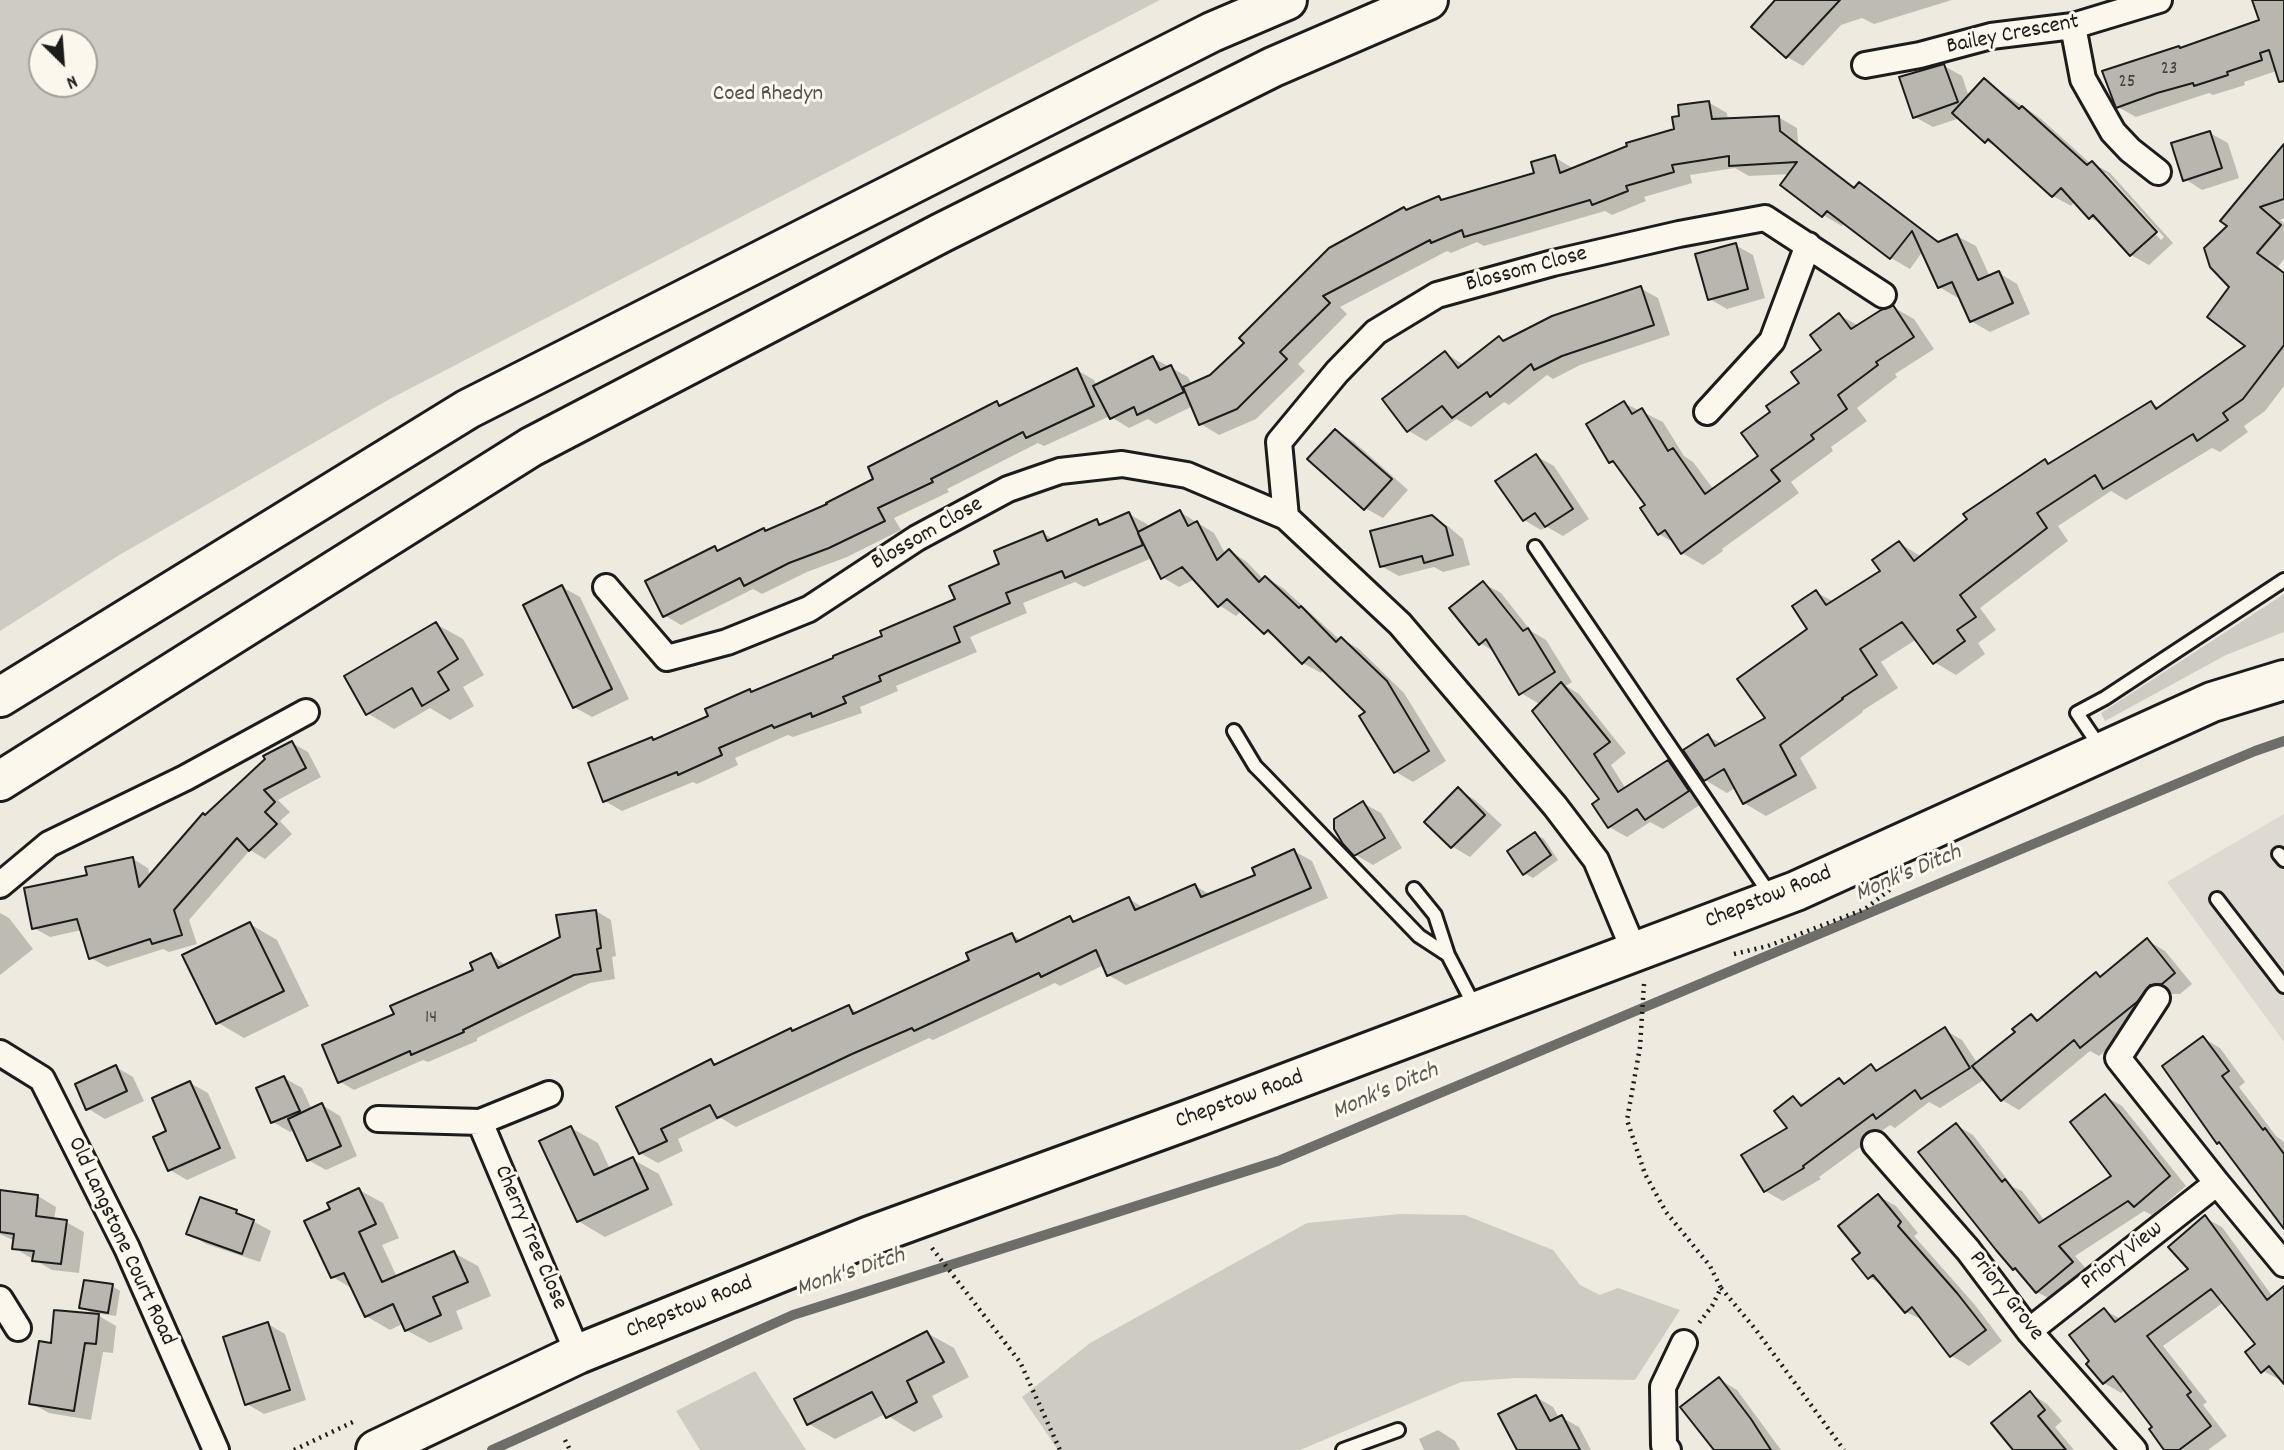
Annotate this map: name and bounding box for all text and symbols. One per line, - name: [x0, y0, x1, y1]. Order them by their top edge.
- street label: Bailey Crescent: [1944, 10, 2082, 62]
- north arrow: [28, 28, 98, 98]
- house number: 23: [2161, 59, 2177, 81]
- text: N: [61, 66, 81, 95]
- house number: 25: [2118, 72, 2136, 94]
- park label: Coed Rhedyn: [713, 82, 823, 110]
- street label: Blossom Close: [1463, 242, 1591, 300]
- street label: Blossom Close: [867, 492, 989, 578]
- water label: Monk's Ditch: [1852, 840, 1966, 910]
- street label: Chepstow Road: [1702, 861, 1836, 937]
- house number: 14: [425, 1008, 437, 1030]
- water label: Monk's Ditch: [1329, 1058, 1443, 1128]
- street label: Chepstow Road: [1172, 1065, 1308, 1137]
- street label: Old Langstone Court Road: [60, 1133, 180, 1351]
- street label: Cherry Tree Close: [486, 1162, 572, 1314]
- street label: Priory View: [2076, 1216, 2170, 1298]
- water label: Monk's Ditch: [793, 1243, 909, 1305]
- street label: Priory Grove: [1961, 1246, 2049, 1348]
- street label: Chepstow Road: [623, 1271, 757, 1347]

